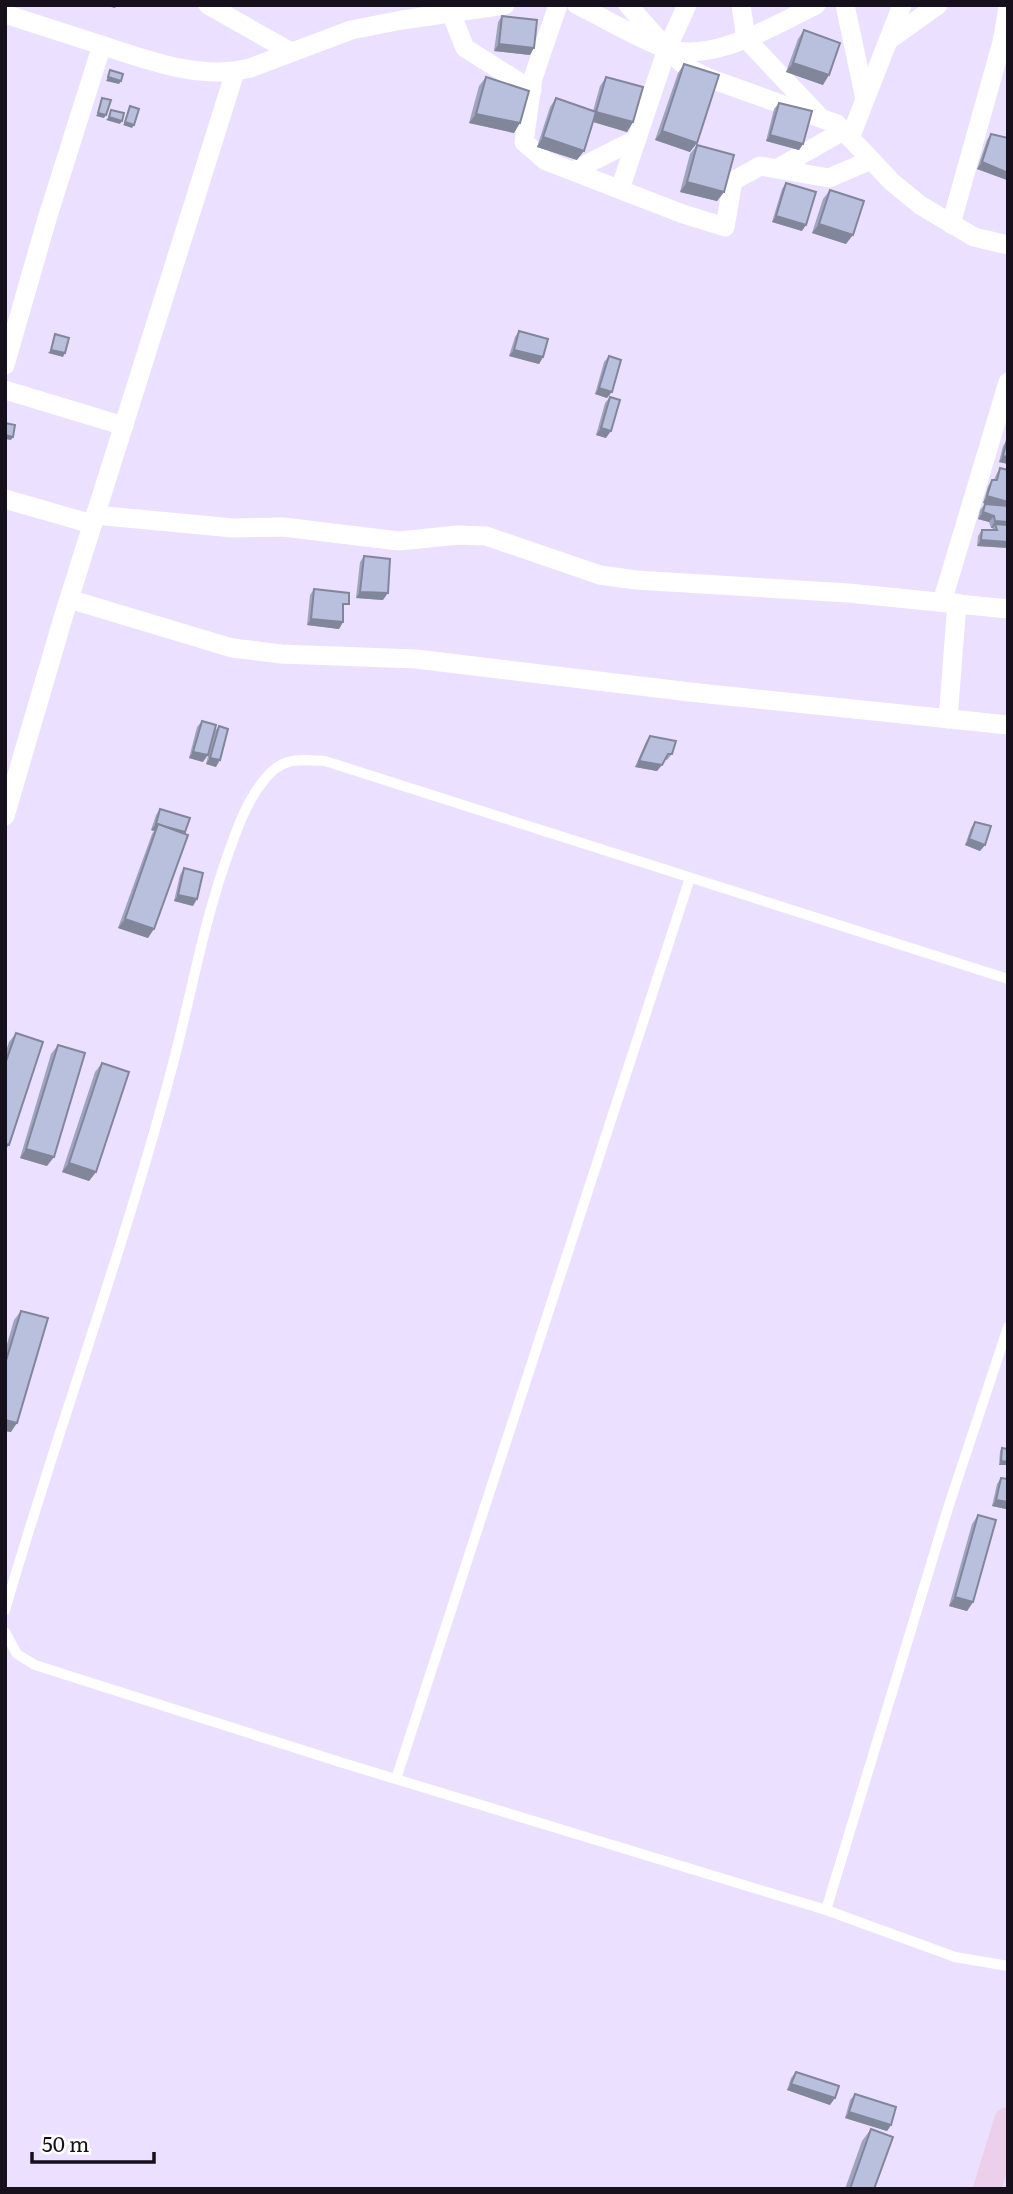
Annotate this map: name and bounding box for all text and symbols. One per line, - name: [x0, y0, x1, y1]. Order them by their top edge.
- scale bar: [32, 2120, 154, 2164]
- text: 50 m: [42, 2127, 89, 2158]

